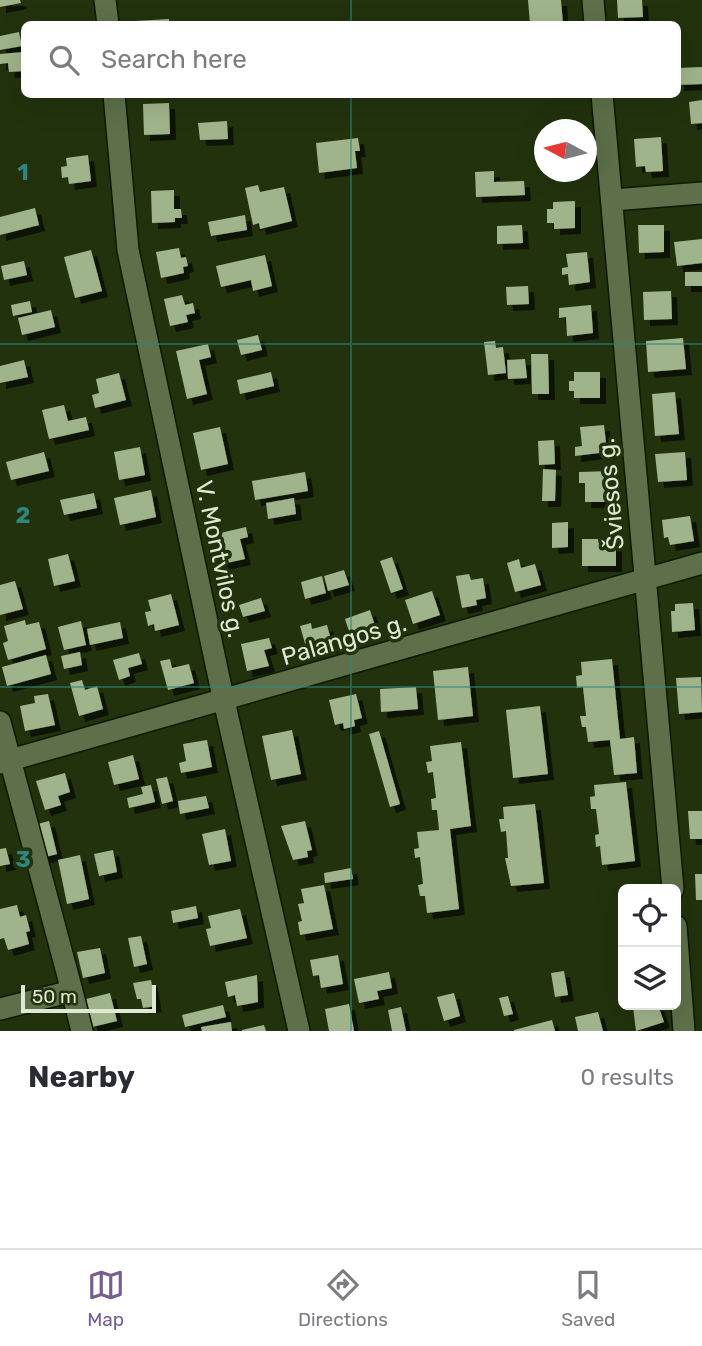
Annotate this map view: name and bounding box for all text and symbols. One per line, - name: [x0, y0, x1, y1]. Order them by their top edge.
- search box: [21, 21, 681, 98]
- icon: search: [45, 41, 83, 79]
- text: Search here: [101, 44, 247, 75]
- north arrow: [534, 119, 597, 182]
- text: 1: [17, 158, 29, 186]
- street label: Šviesos g.: [592, 437, 630, 551]
- street label: V. Montvilos g.: [190, 478, 250, 640]
- text: 2: [16, 501, 30, 529]
- street label: Palangos g.: [278, 609, 410, 671]
- text: 3: [15, 845, 31, 873]
- map controls: [618, 884, 681, 1010]
- button: locate: [618, 884, 681, 947]
- button: layers: [618, 947, 681, 1010]
- scale bar: [21, 982, 156, 1014]
- text: 50 m: [32, 985, 77, 1008]
- text: Nearby: [28, 1059, 135, 1095]
- text: 0 results: [580, 1063, 674, 1091]
- tab: Map: [87, 1266, 125, 1331]
- tab: Directions: [298, 1266, 388, 1331]
- tab: Saved: [561, 1266, 615, 1331]

